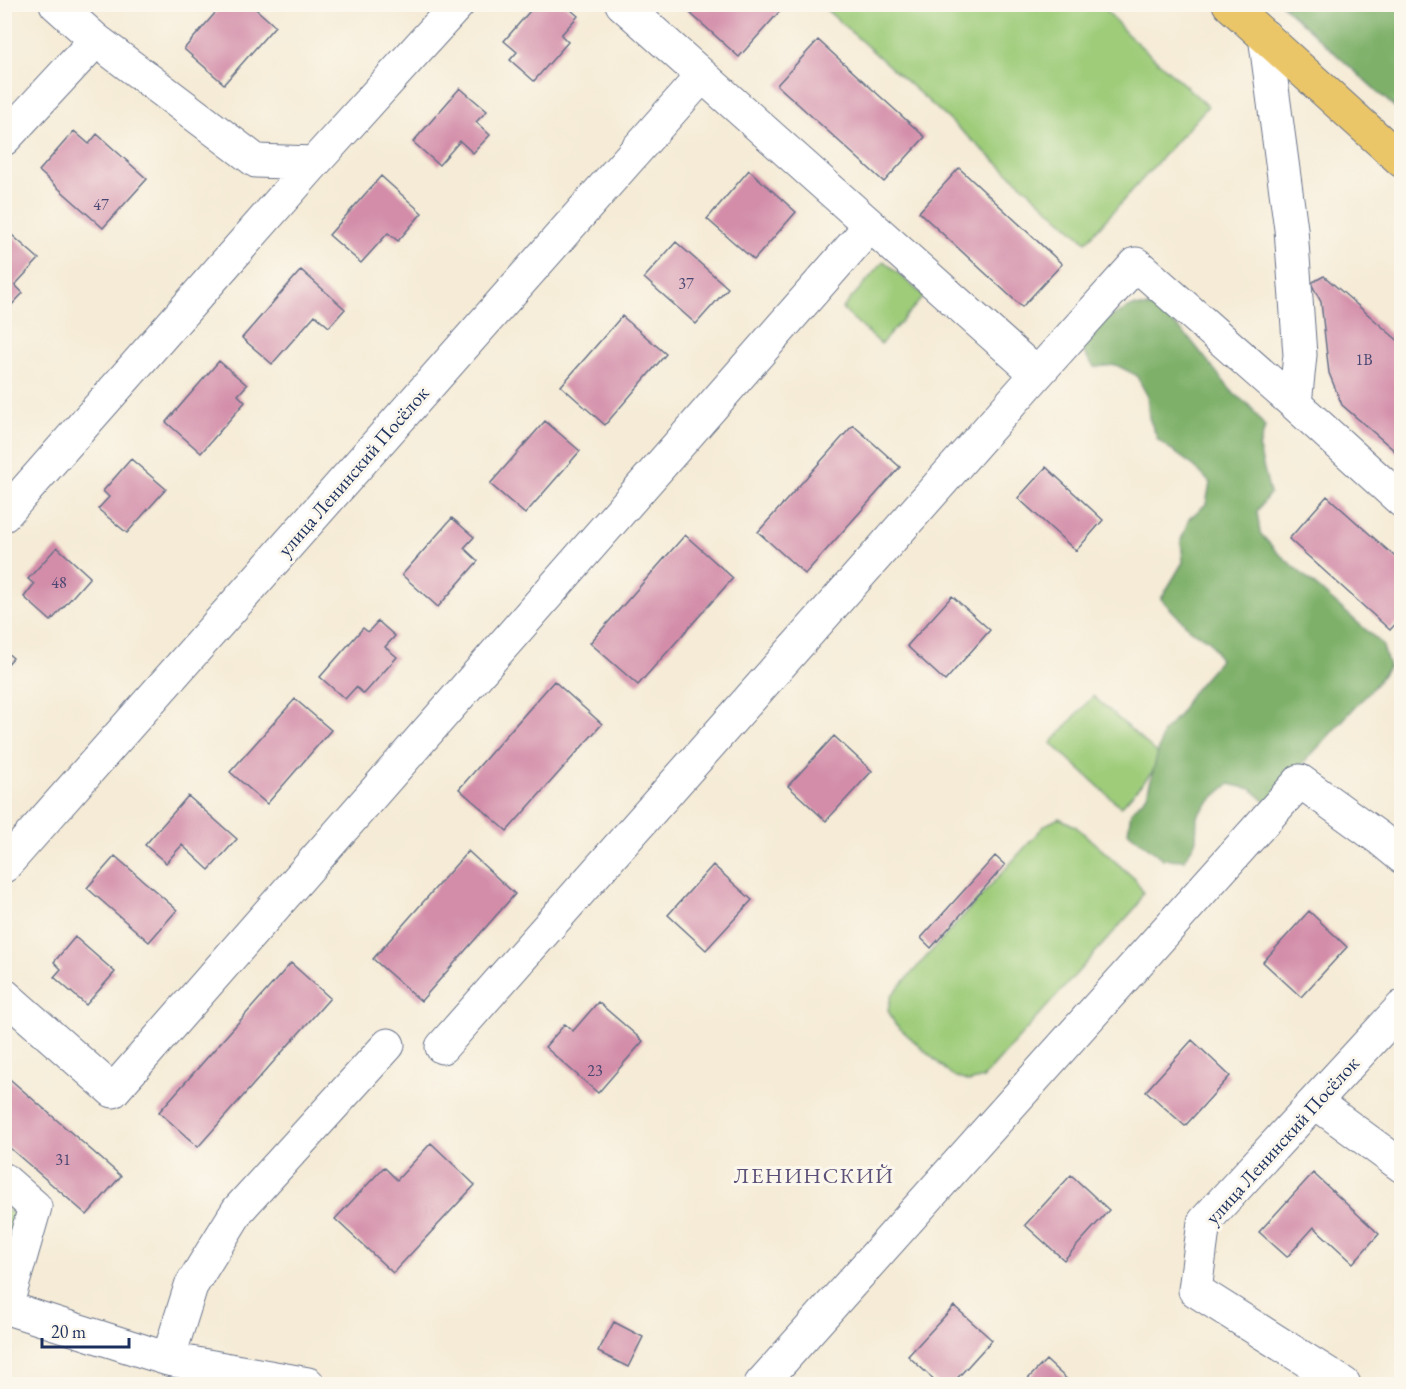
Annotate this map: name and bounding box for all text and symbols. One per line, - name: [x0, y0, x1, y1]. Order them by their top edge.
- house number: 47: [93, 194, 109, 215]
- house number: 37: [678, 273, 694, 294]
- house number: 1В: [1355, 349, 1373, 370]
- street label: улица Ленинский Посёлок: [272, 380, 435, 562]
- house number: 48: [51, 572, 67, 593]
- street label: улица Ленинский Посёлок: [1199, 1050, 1365, 1230]
- house number: 23: [587, 1060, 603, 1081]
- house number: 31: [55, 1149, 71, 1170]
- district label: ЛЕНИНСКИЙ: [734, 1161, 894, 1190]
- scale bar: [42, 1311, 129, 1349]
- text: 20 m: [51, 1320, 86, 1343]

